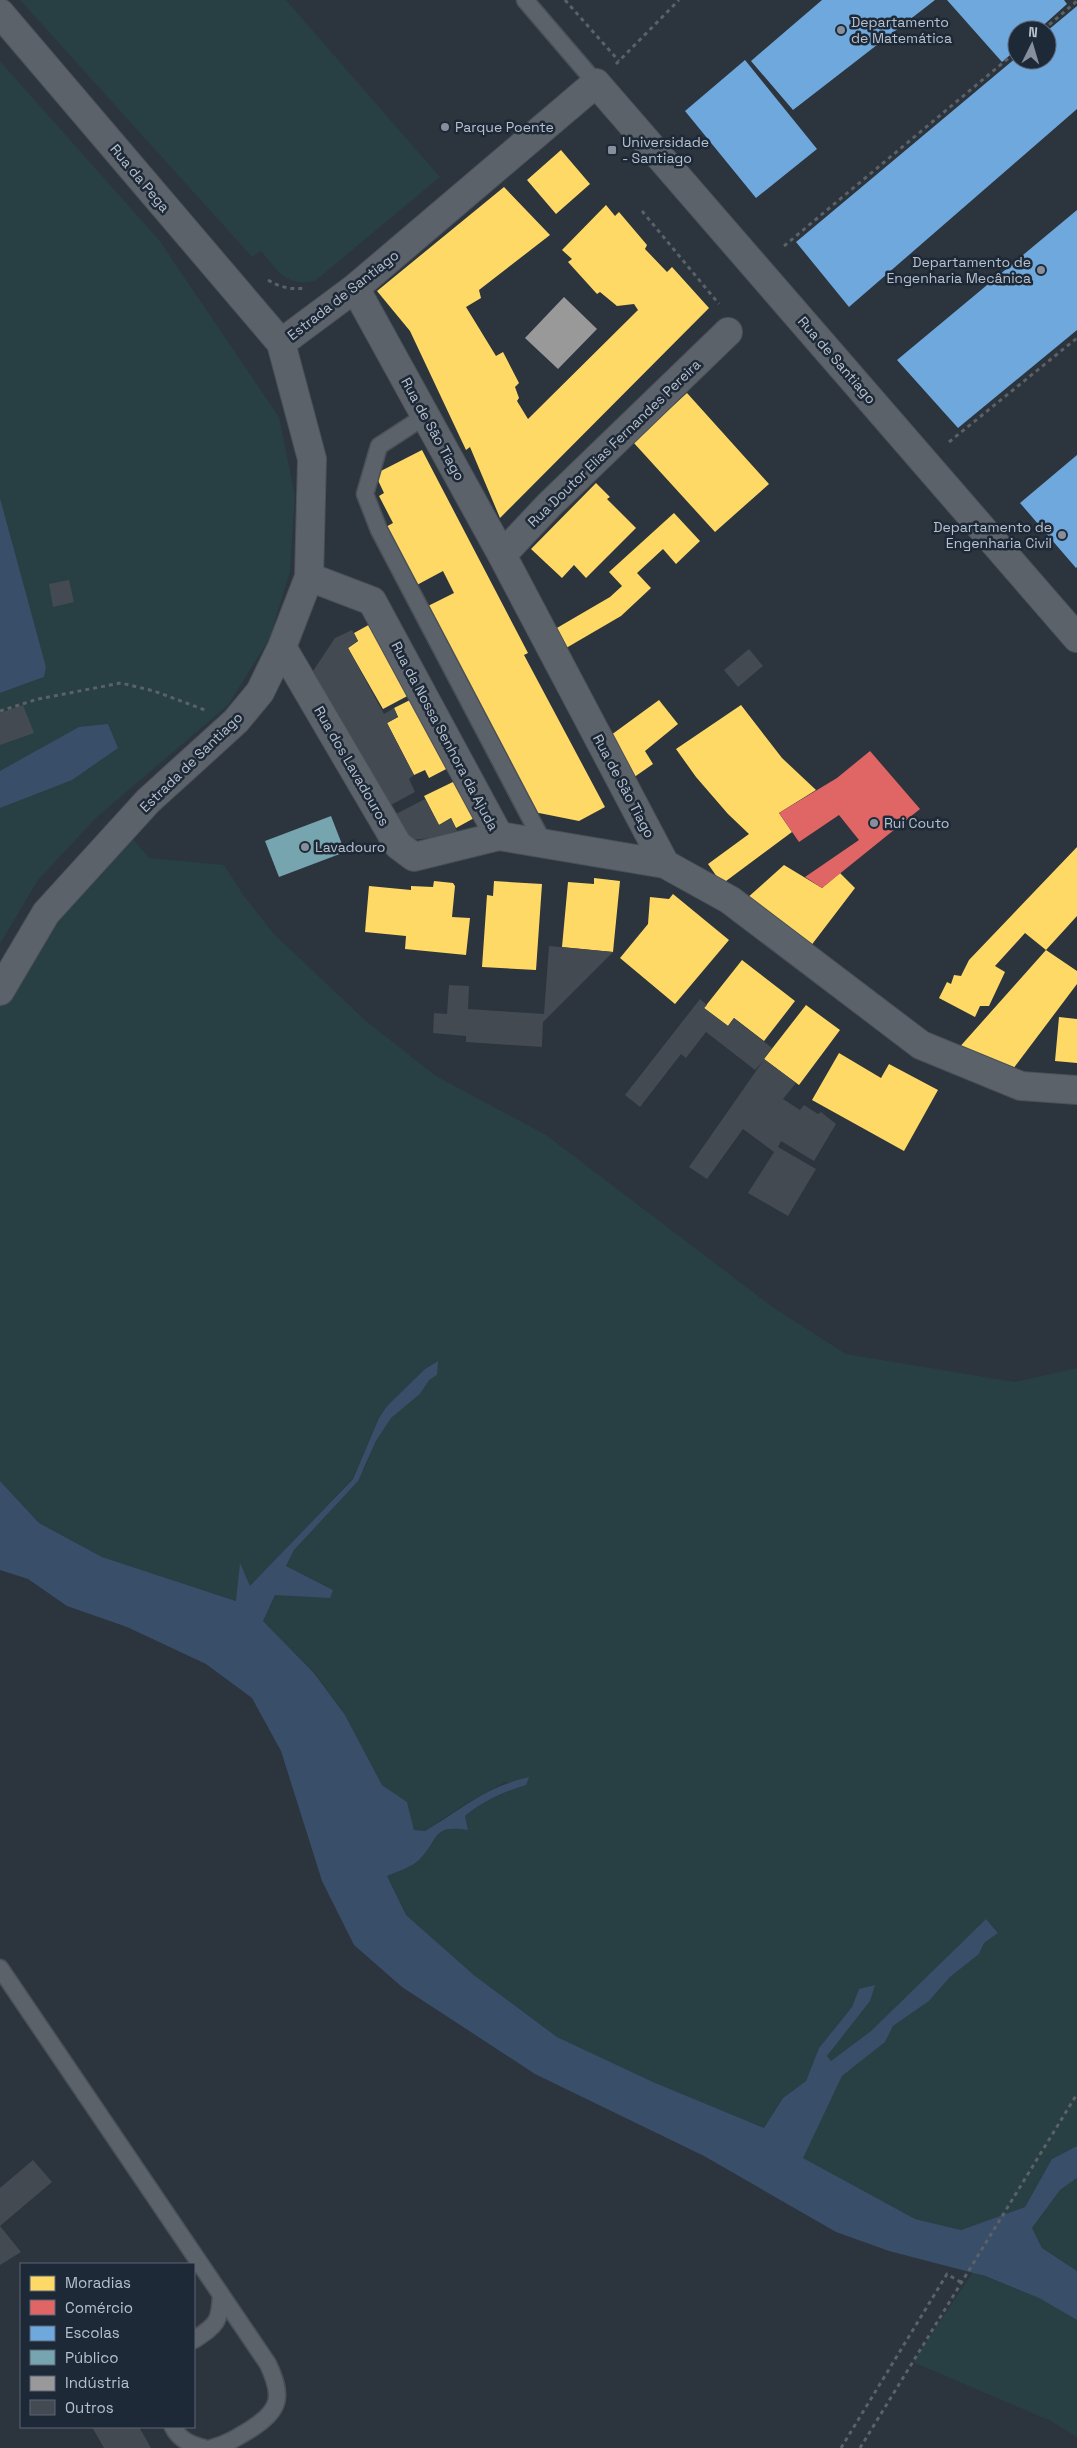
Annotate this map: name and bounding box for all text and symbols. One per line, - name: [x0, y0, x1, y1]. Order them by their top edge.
- place label: Departamento de Matemática: [851, 13, 952, 47]
- north arrow: [1007, 20, 1057, 70]
- text: N: [1028, 23, 1039, 41]
- marker: Departamento de Matemática: [835, 24, 847, 36]
- place label: Parque Poente: [455, 118, 554, 136]
- marker: Parque Poente: [439, 121, 451, 133]
- place label: Universidade - Santiago: [622, 133, 709, 167]
- street label: Rua da Pega: [106, 140, 174, 216]
- marker: Universidade - Santiago: [606, 144, 618, 156]
- street label: Estrada de Santiago: [284, 246, 402, 344]
- place label: Departamento de Engenharia Mecânica: [886, 253, 1031, 287]
- marker: Departamento de Engenharia Mecânica: [1035, 264, 1047, 276]
- street label: Rua de Santiago: [794, 312, 880, 408]
- street label: Rua Doutor Elias Fernandes Pereira: [524, 355, 704, 531]
- street label: Rua de São Tiago: [397, 374, 469, 484]
- place label: Departamento de Engenharia Civil: [933, 518, 1052, 552]
- marker: Departamento de Engenharia Civil: [1056, 529, 1068, 541]
- street label: Rua da Nossa Senhora da Ajuda: [387, 638, 503, 834]
- street label: Rua dos Lavadouros: [310, 703, 394, 829]
- street label: Estrada de Santiago: [136, 708, 246, 816]
- street label: Rua de São Tiago: [589, 731, 659, 841]
- place label: Rui Couto: [884, 814, 949, 832]
- marker: Rui Couto: [868, 817, 880, 829]
- place label: Lavadouro: [315, 838, 385, 856]
- marker: Lavadouro: [299, 841, 311, 853]
- legend: [20, 2263, 195, 2428]
- text: Moradias: [65, 2273, 131, 2292]
- text: Comércio: [65, 2298, 133, 2317]
- text: Escolas: [65, 2323, 120, 2342]
- text: Público: [65, 2348, 118, 2367]
- text: Indústria: [65, 2373, 130, 2392]
- text: Outros: [65, 2398, 114, 2417]

